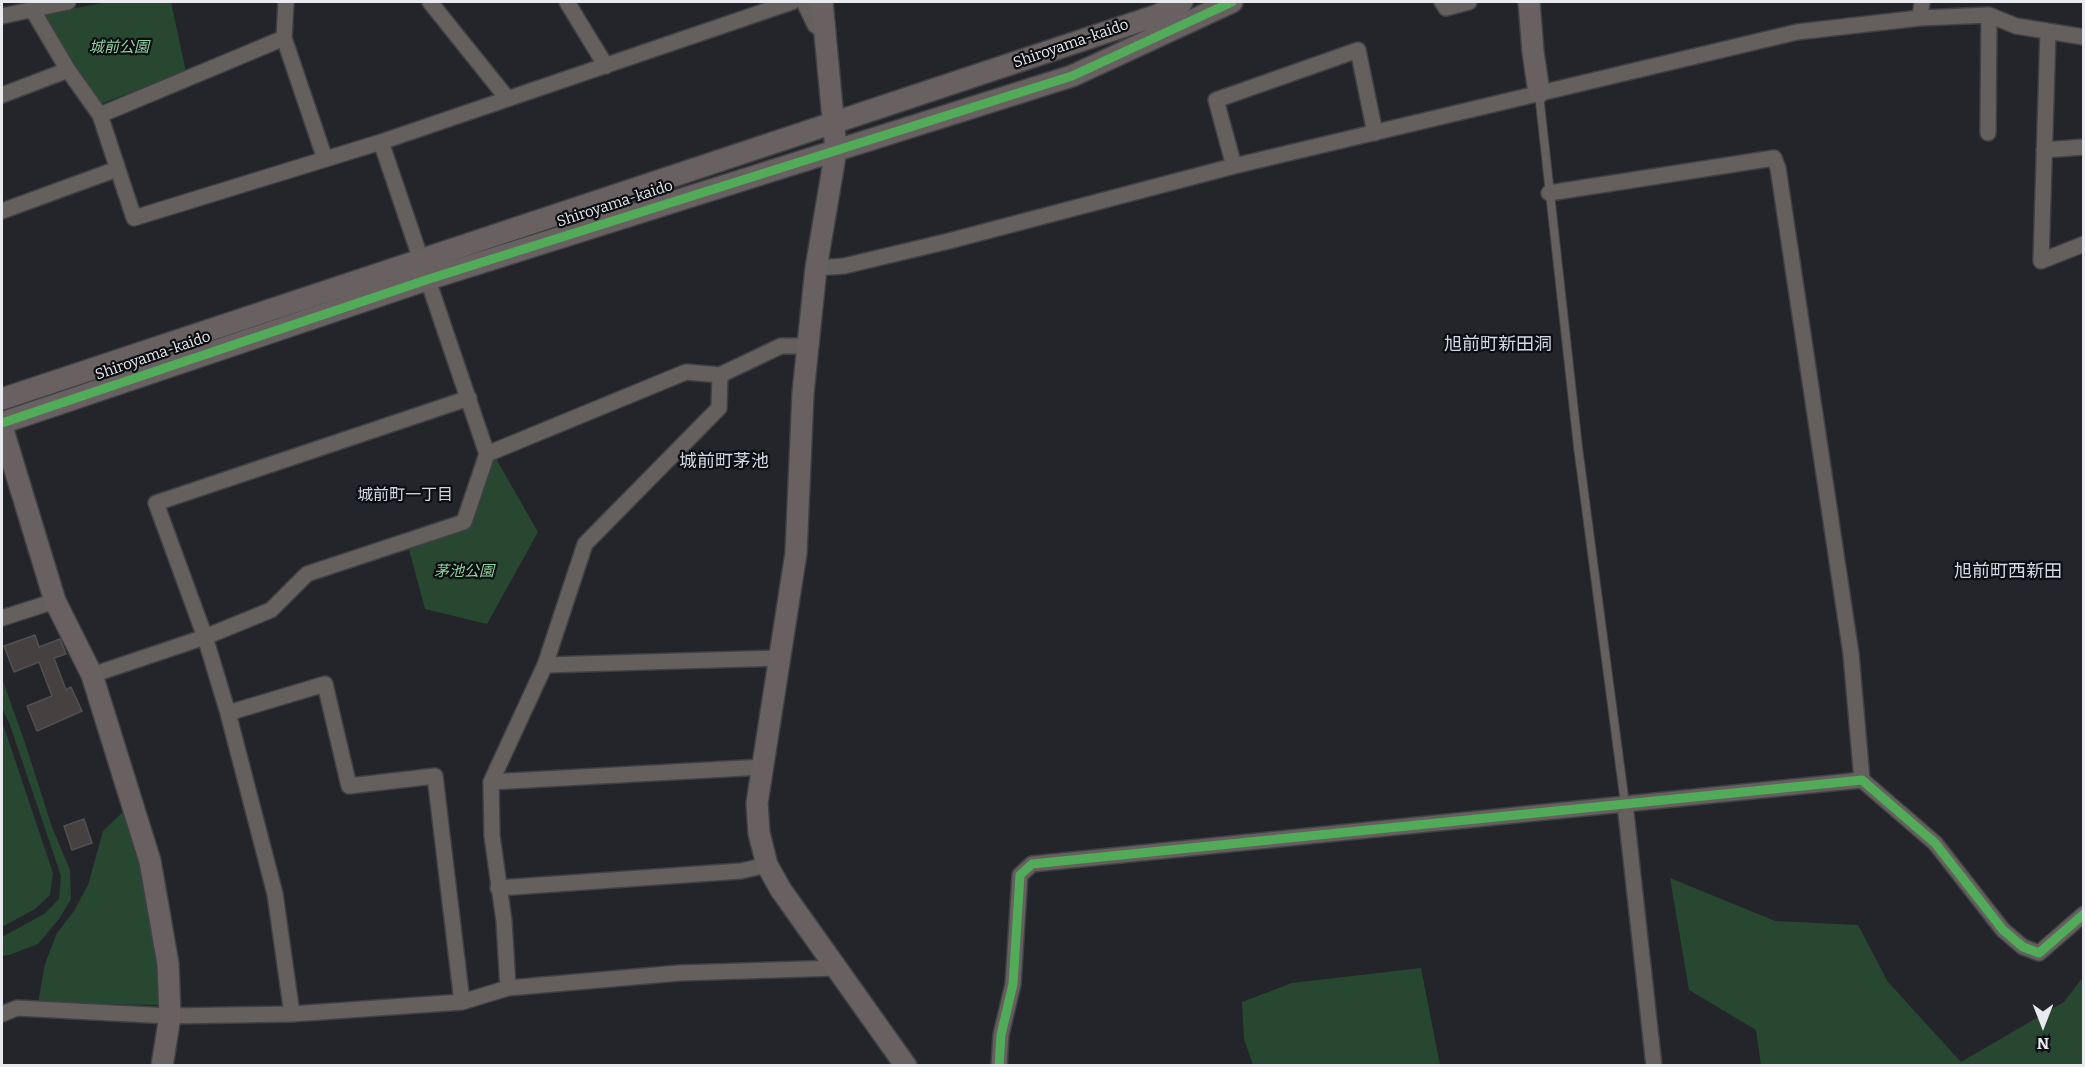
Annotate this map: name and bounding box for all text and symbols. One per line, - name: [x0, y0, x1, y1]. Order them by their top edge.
- street label: Shiroyama-kaido: [1011, 16, 1131, 72]
- park label: 城前公園: [89, 39, 149, 57]
- street label: Shiroyama-kaido: [555, 177, 675, 231]
- street label: Shiroyama-kaido: [93, 328, 213, 384]
- district label: 旭前町新田洞: [1444, 334, 1552, 356]
- district label: 城前町茅池: [679, 451, 769, 473]
- district label: 城前町一丁目: [357, 486, 453, 506]
- district label: 旭前町西新田: [1954, 561, 2062, 583]
- park label: 茅池公園: [434, 563, 494, 581]
- north arrow: [2013, 995, 2073, 1055]
- text: N: [2037, 1034, 2049, 1053]

